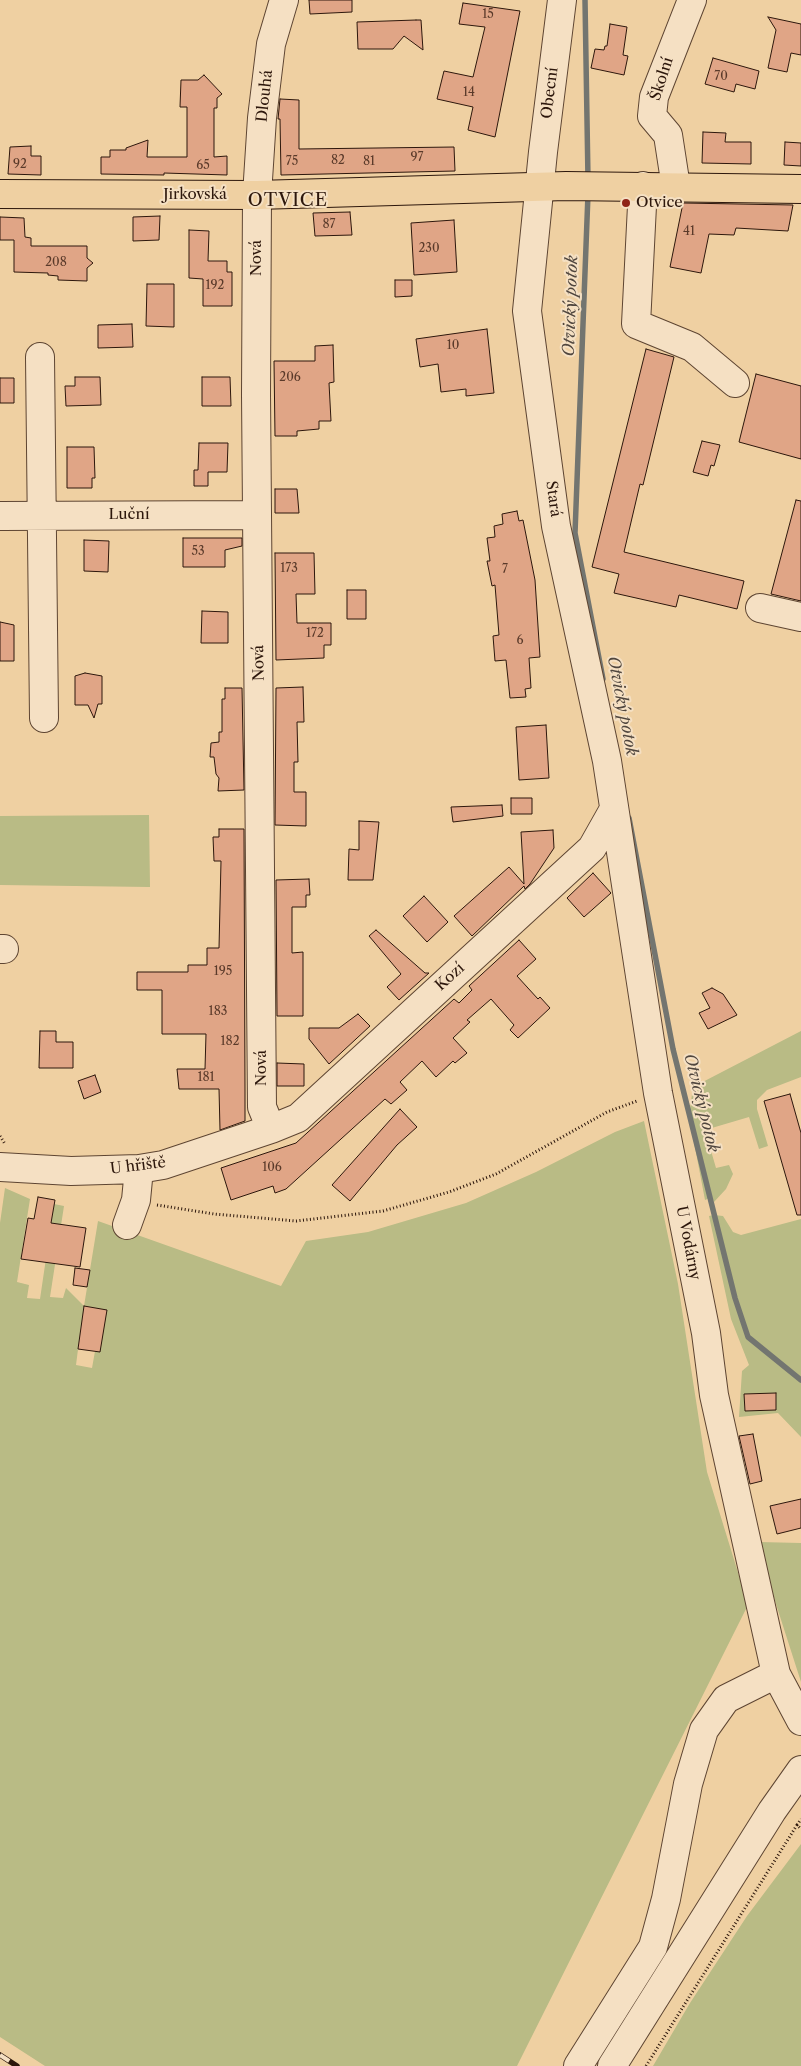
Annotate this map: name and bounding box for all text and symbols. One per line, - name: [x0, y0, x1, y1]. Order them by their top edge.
- house number: 15: [482, 8, 494, 22]
- street label: Školní: [647, 55, 677, 103]
- street label: Obecní: [538, 66, 562, 120]
- street label: Dlouhá: [253, 69, 277, 123]
- house number: 70: [714, 70, 728, 84]
- house number: 14: [463, 86, 475, 100]
- house number: 97: [411, 151, 423, 165]
- house number: 82: [331, 154, 345, 168]
- house number: 75: [286, 155, 298, 169]
- house number: 81: [363, 155, 375, 169]
- house number: 92: [13, 158, 27, 172]
- house number: 65: [196, 159, 210, 173]
- street label: Jirkovská: [163, 186, 227, 204]
- district label: OTVICE: [247, 190, 329, 212]
- place label: Otvice: [636, 194, 683, 212]
- marker: Otvice: [620, 197, 632, 209]
- house number: 87: [322, 218, 336, 232]
- house number: 41: [683, 225, 695, 239]
- street label: Nová: [248, 240, 266, 276]
- house number: 230: [418, 242, 440, 256]
- water label: Otvický potok: [560, 255, 582, 357]
- house number: 208: [45, 256, 67, 270]
- house number: 192: [206, 279, 224, 293]
- house number: 10: [447, 339, 459, 353]
- house number: 206: [279, 371, 301, 385]
- street label: Stará: [542, 480, 564, 518]
- street label: Luční: [108, 506, 150, 524]
- house number: 53: [191, 545, 205, 559]
- house number: 173: [280, 562, 298, 576]
- house number: 7: [502, 563, 508, 577]
- house number: 172: [306, 627, 324, 641]
- house number: 6: [516, 634, 524, 648]
- street label: Nová: [250, 645, 268, 681]
- water label: Otvický potok: [603, 654, 641, 758]
- street label: Kozí: [432, 959, 468, 995]
- house number: 195: [214, 965, 232, 979]
- house number: 183: [209, 1005, 227, 1019]
- house number: 182: [220, 1035, 240, 1049]
- street label: Nová: [253, 1050, 271, 1086]
- water label: Otvický potok: [679, 1052, 723, 1154]
- house number: 181: [197, 1071, 215, 1085]
- street label: U hřiště: [109, 1154, 167, 1178]
- house number: 106: [262, 1161, 282, 1175]
- street label: U Vodárny: [672, 1204, 704, 1282]

